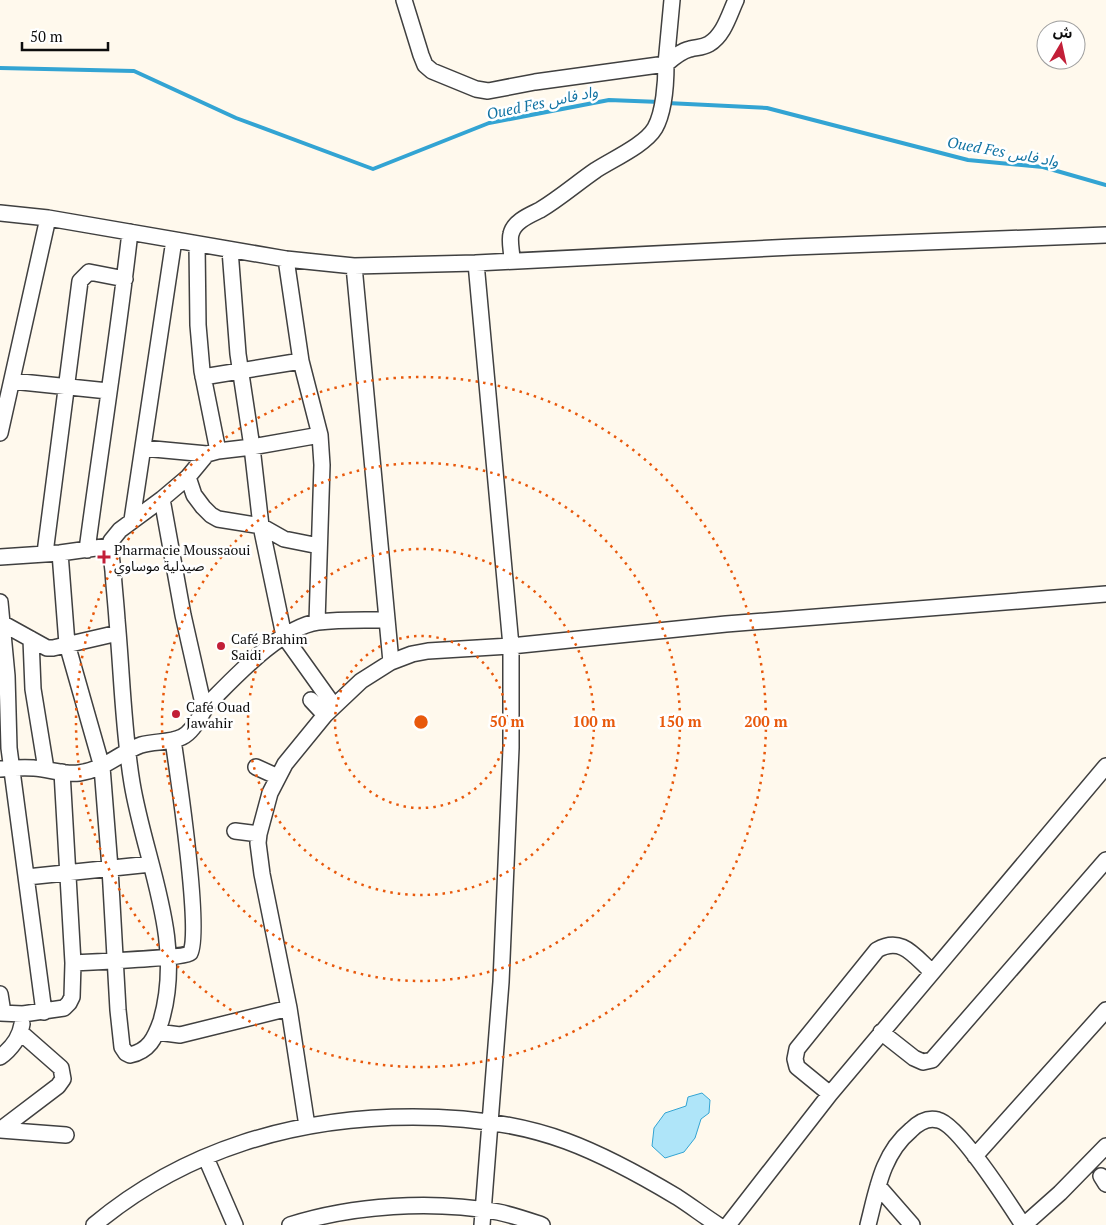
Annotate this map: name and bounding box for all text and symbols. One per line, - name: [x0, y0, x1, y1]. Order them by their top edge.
- scale bar: [22, 20, 109, 52]
- north arrow: [1036, 20, 1086, 70]
- text: ش: [1052, 21, 1074, 43]
- text: 50 m: [30, 26, 63, 46]
- water label: Oued Fes واد فاس: [485, 80, 600, 124]
- water label: Oued Fes واد فاس: [946, 131, 1061, 171]
- place label: Pharmacie Moussaoui صيدلية موساوي: [114, 540, 250, 577]
- marker: Pharmacie Moussaoui صيدلية موساوي: [98, 551, 110, 563]
- place label: Café Brahim Saidi: [231, 629, 308, 664]
- marker: Café Brahim Saidi: [215, 640, 227, 652]
- place label: Café Ouad Jawahir: [186, 697, 251, 732]
- marker: Café Ouad Jawahir: [170, 708, 182, 720]
- text: 50 m: [490, 711, 525, 731]
- text: 100 m: [572, 711, 616, 731]
- text: 150 m: [658, 711, 702, 731]
- text: 200 m: [744, 711, 788, 731]
- centre of rings: [412, 713, 430, 731]

